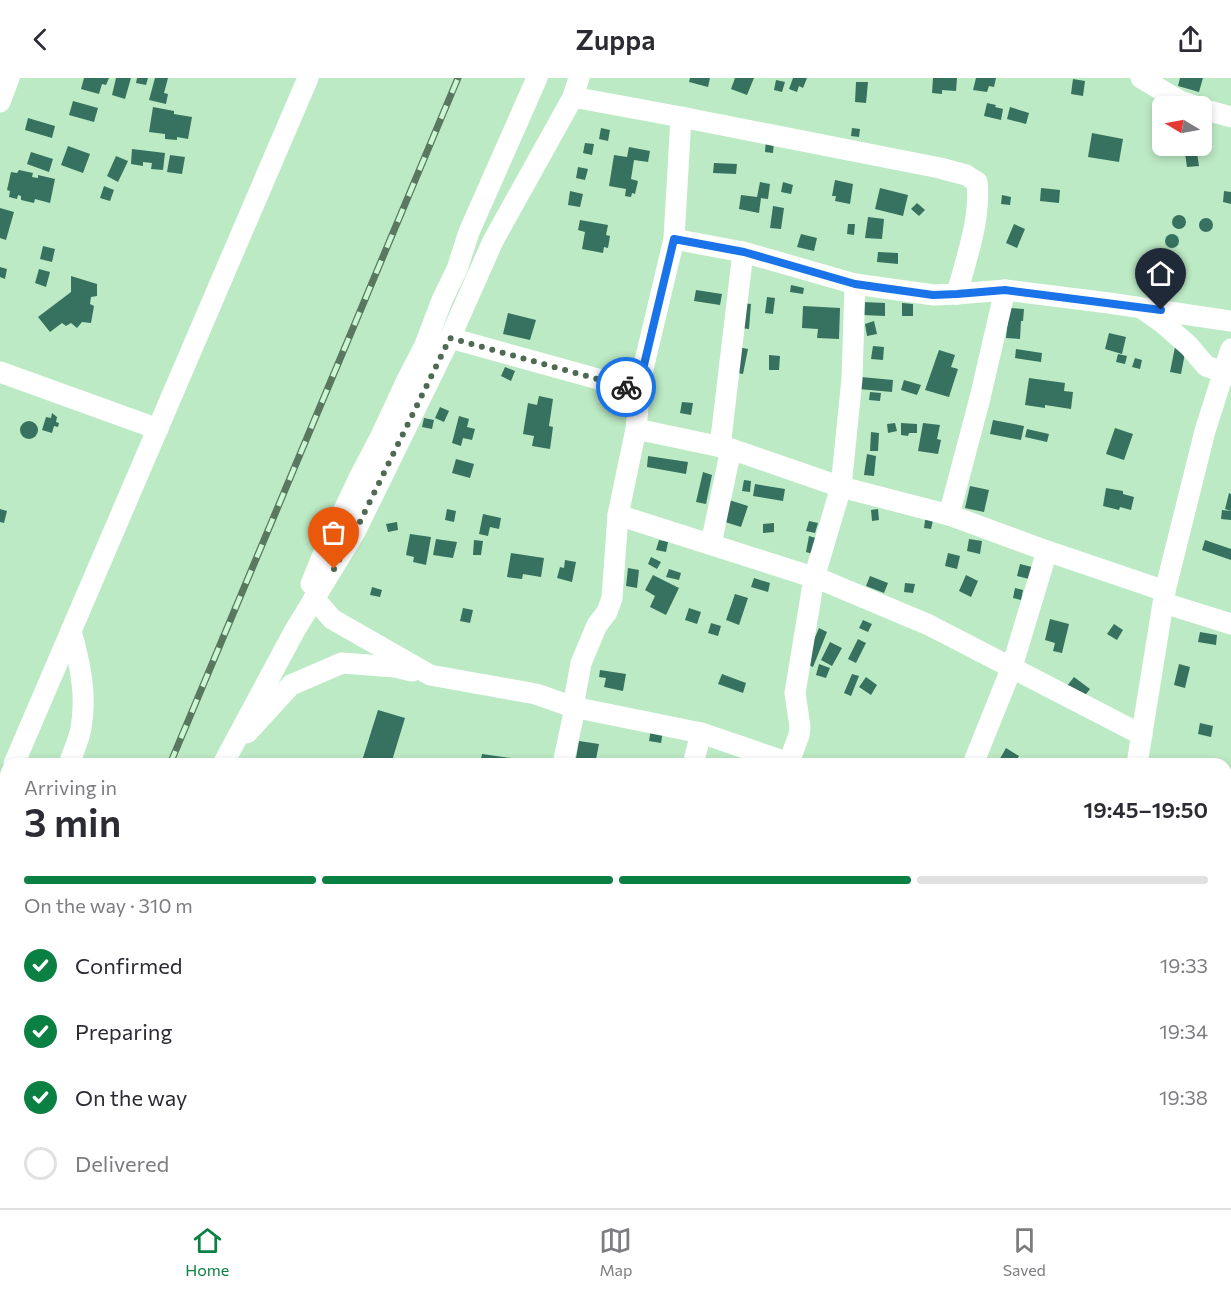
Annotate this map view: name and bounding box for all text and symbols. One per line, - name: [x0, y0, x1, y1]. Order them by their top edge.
- icon: back: [24, 23, 57, 56]
- text: Zuppa: [576, 23, 655, 56]
- icon: share: [1174, 23, 1207, 56]
- north arrow: [1152, 96, 1212, 156]
- map controls: [1152, 96, 1212, 156]
- pin: [1135, 248, 1186, 310]
- icon: home: [1144, 257, 1177, 290]
- courier: [596, 357, 656, 417]
- icon: bike: [610, 371, 643, 404]
- pin: [308, 507, 359, 569]
- icon: bag: [317, 516, 350, 549]
- text: Arriving in: [24, 775, 117, 799]
- text: 19:45–19:50: [1083, 796, 1208, 823]
- text: 3 min: [24, 797, 121, 845]
- text: On the way · 310 m: [24, 893, 193, 917]
- icon: check: [24, 949, 57, 982]
- text: Confirmed: [75, 952, 182, 979]
- text: 19:33: [1160, 953, 1208, 977]
- icon: check: [24, 1015, 57, 1048]
- text: Preparing: [75, 1018, 172, 1045]
- text: 19:34: [1159, 1019, 1208, 1043]
- icon: check: [24, 1081, 57, 1114]
- text: On the way: [75, 1084, 187, 1111]
- text: 19:38: [1159, 1085, 1208, 1109]
- text: Delivered: [75, 1150, 169, 1177]
- tab: Home: [185, 1224, 229, 1279]
- tab: Map: [599, 1224, 632, 1279]
- tab: Saved: [1003, 1224, 1046, 1279]

